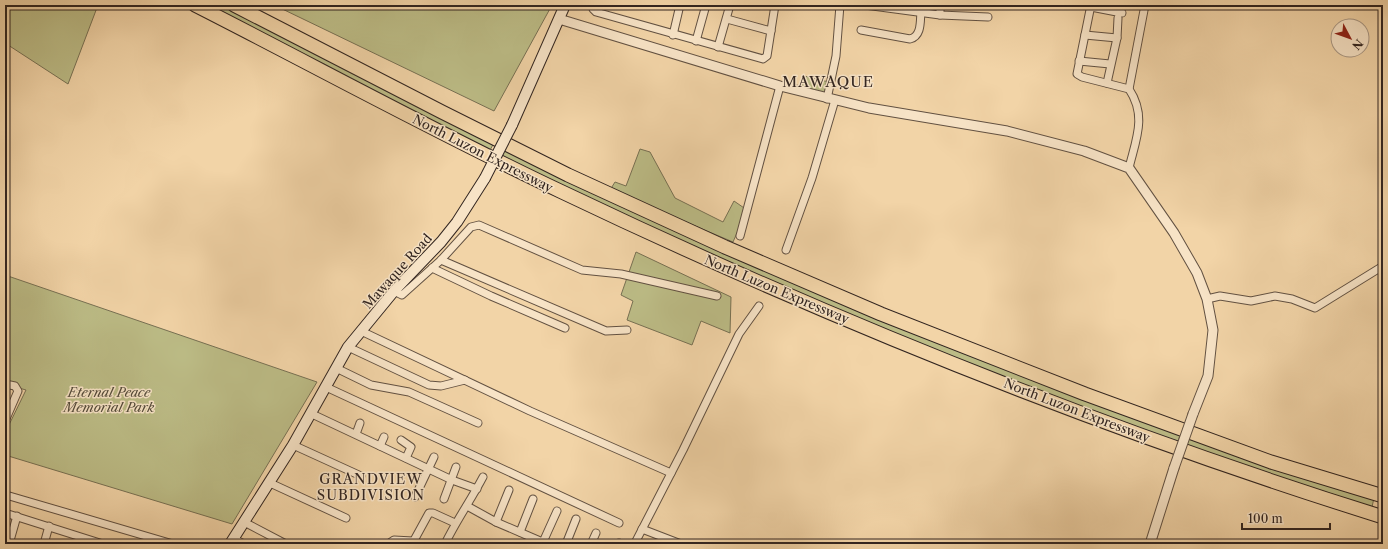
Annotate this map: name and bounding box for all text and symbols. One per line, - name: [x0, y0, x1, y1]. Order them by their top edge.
- north arrow: [1330, 18, 1370, 58]
- text: N: [1349, 36, 1366, 53]
- district label: MAWAQUE: [782, 72, 874, 91]
- street label: North Luzon Expressway: [410, 111, 557, 196]
- street label: Mawaque Road: [359, 230, 435, 312]
- street label: North Luzon Expressway: [702, 251, 852, 327]
- street label: North Luzon Expressway: [1002, 375, 1153, 446]
- park label: Eternal Peace Memorial Park: [62, 384, 155, 415]
- district label: GRANDVIEW SUBDIVISION: [317, 470, 425, 504]
- scale bar: [1242, 505, 1330, 531]
- text: 100 m: [1248, 511, 1283, 526]

